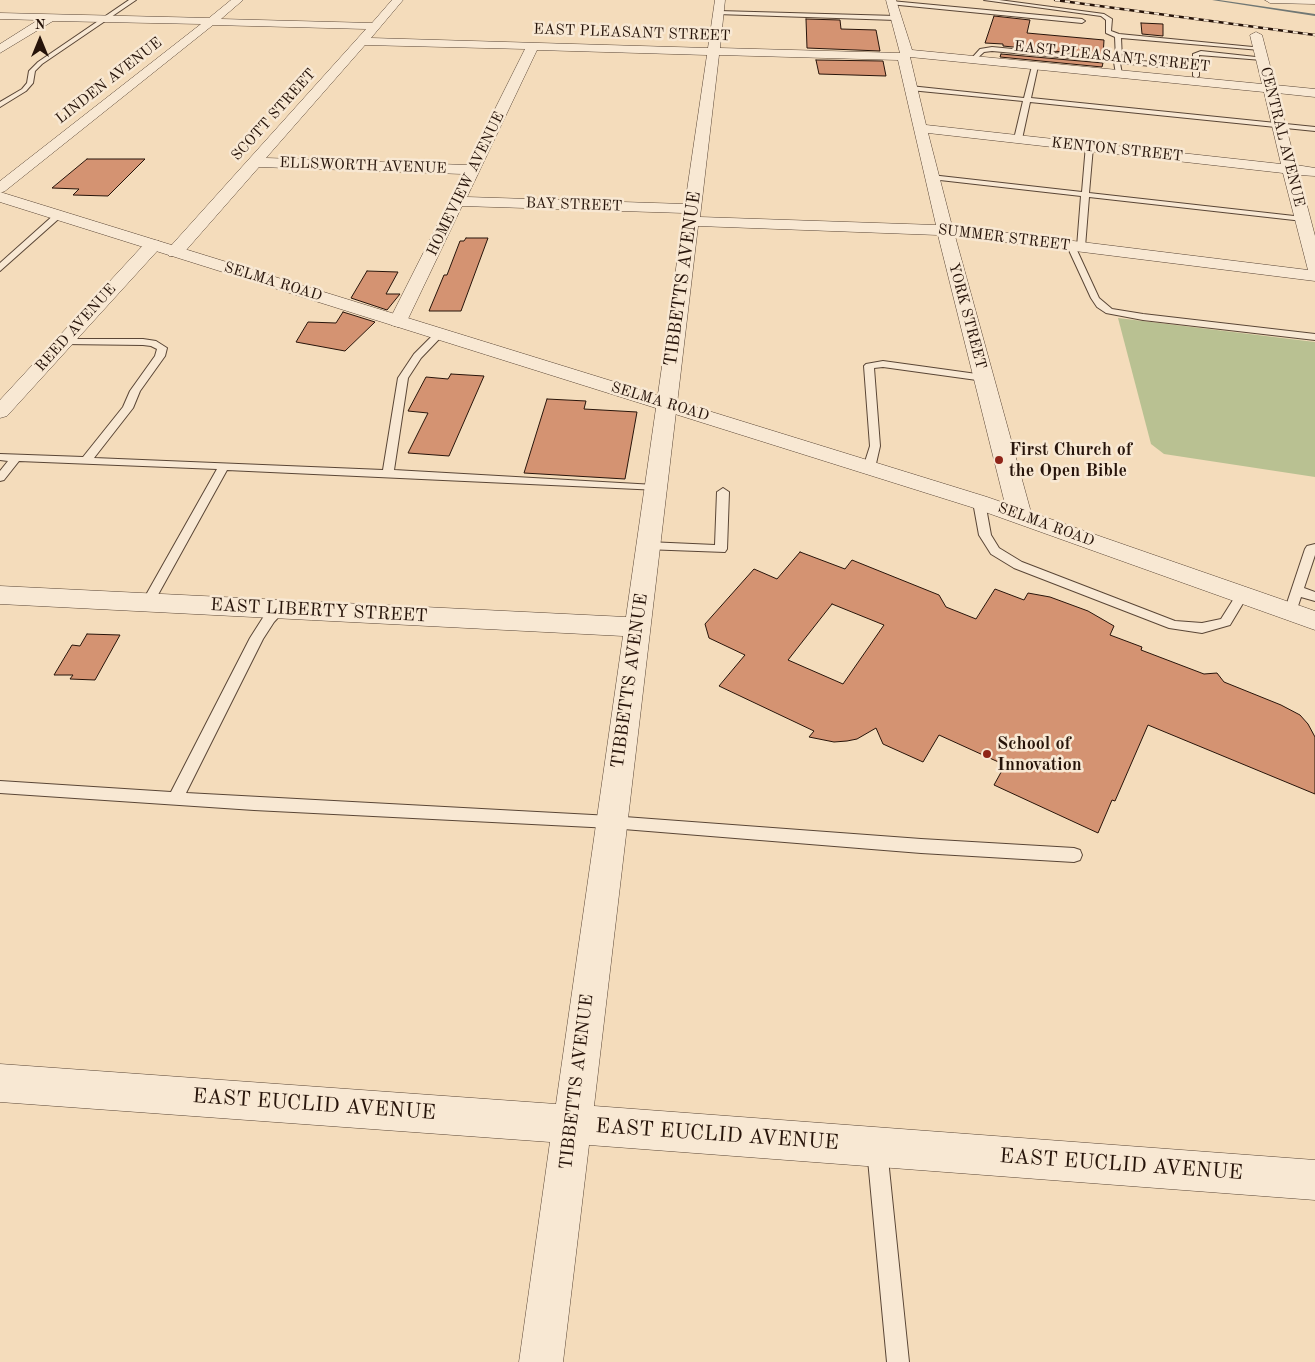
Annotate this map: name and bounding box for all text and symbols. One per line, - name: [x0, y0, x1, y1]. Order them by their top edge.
- north arrow: [15, 15, 65, 65]
- text: N: [35, 18, 45, 32]
- street label: EAST PLEASANT STREET: [533, 21, 731, 45]
- street label: LINDEN AVENUE: [52, 34, 166, 128]
- street label: EAST PLEASANT STREET: [1013, 38, 1211, 76]
- street label: SCOTT STREET: [228, 65, 320, 165]
- street label: CENTRAL AVENUE: [1256, 65, 1308, 209]
- street label: HOMEVIEW AVENUE: [423, 109, 509, 259]
- street label: KENTON STREET: [1050, 134, 1184, 166]
- street label: ELLSWORTH AVENUE: [279, 154, 447, 178]
- street label: TIBBETTS AVENUE: [660, 190, 706, 368]
- street label: BAY STREET: [525, 194, 623, 216]
- street label: SUMMER STREET: [937, 221, 1071, 255]
- street label: SELMA ROAD: [222, 259, 324, 305]
- street label: YORK STREET: [944, 261, 990, 371]
- street label: REED AVENUE: [32, 280, 120, 376]
- street label: SELMA ROAD: [609, 379, 711, 425]
- place label: First Church of the Open Bible: [1009, 439, 1132, 482]
- marker: First Church of the Open Bible: [993, 454, 1005, 466]
- street label: SELMA ROAD: [995, 499, 1097, 551]
- street label: TIBBETTS AVENUE: [607, 592, 653, 770]
- street label: EAST LIBERTY STREET: [210, 595, 428, 627]
- place label: School of Innovation: [997, 733, 1082, 776]
- marker: School of Innovation: [981, 748, 993, 760]
- street label: TIBBETTS AVENUE: [556, 993, 598, 1171]
- street label: EAST EUCLID AVENUE: [192, 1084, 436, 1126]
- street label: EAST EUCLID AVENUE: [595, 1114, 839, 1156]
- street label: EAST EUCLID AVENUE: [999, 1144, 1243, 1186]

